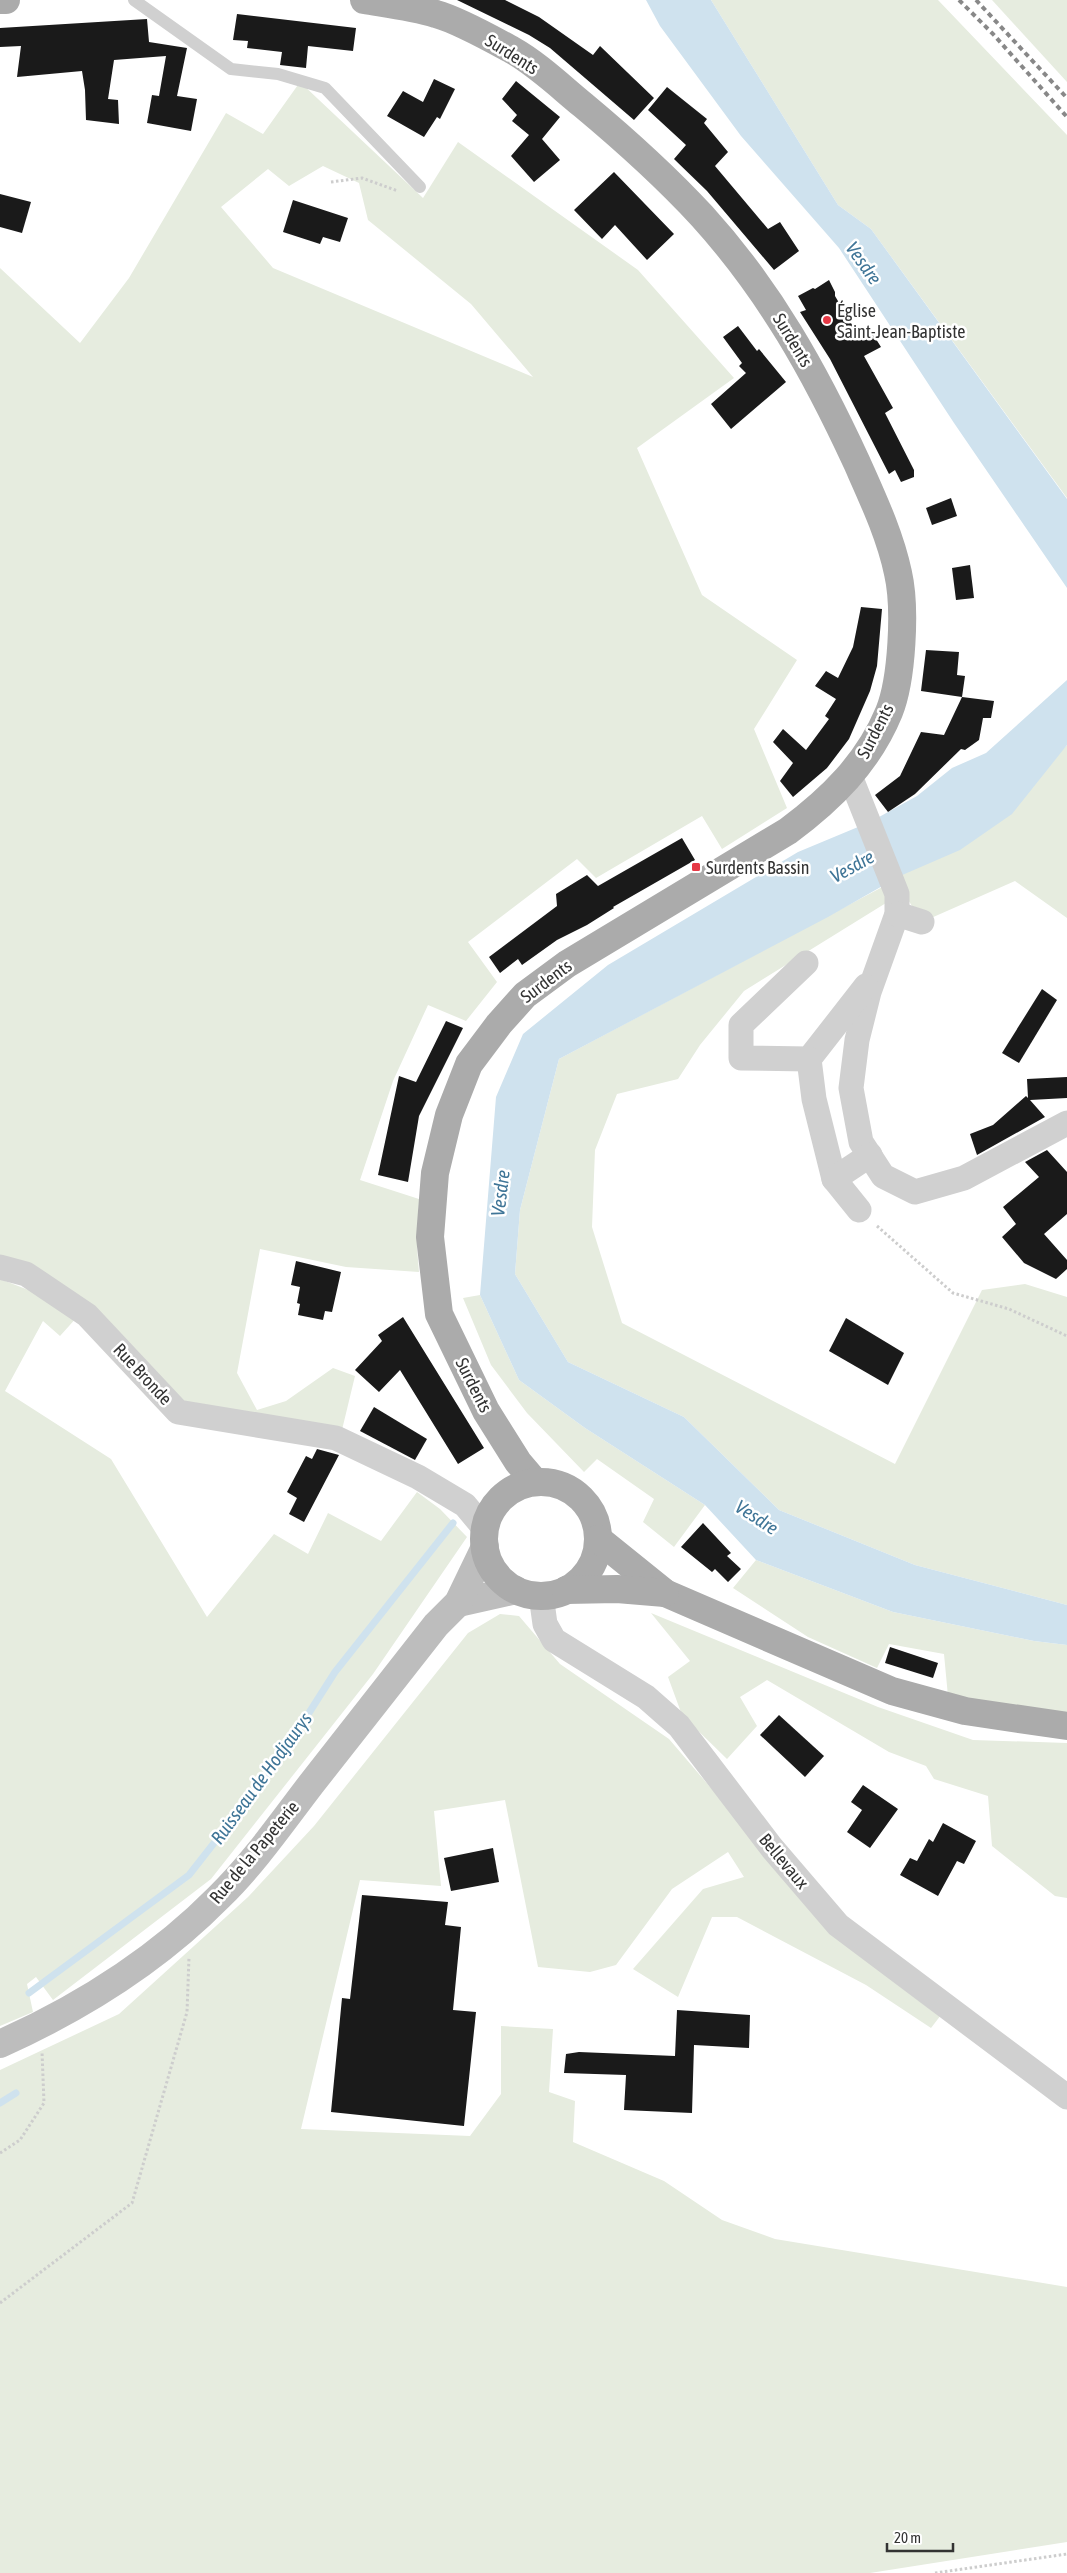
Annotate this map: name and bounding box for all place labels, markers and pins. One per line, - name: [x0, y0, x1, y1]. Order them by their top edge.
- place label: Église Saint-Jean-Baptiste: [837, 300, 965, 342]
- marker: Église Saint-Jean-Baptiste: [821, 314, 833, 326]
- place label: Surdents Bassin: [706, 857, 809, 878]
- marker: Surdents Bassin: [690, 861, 702, 873]

